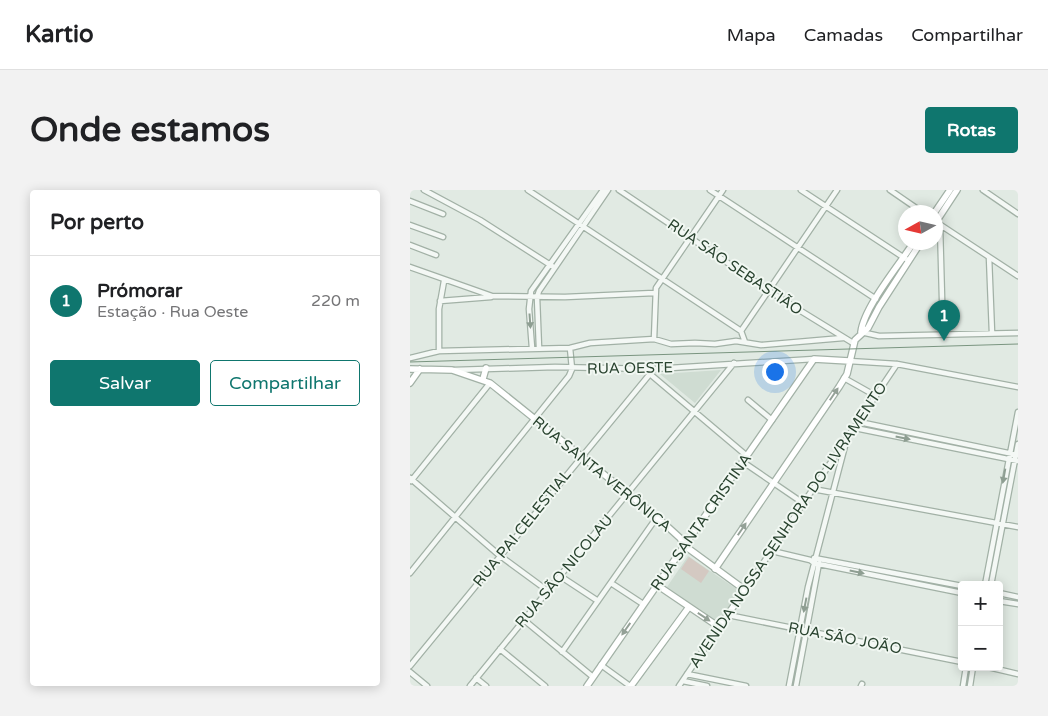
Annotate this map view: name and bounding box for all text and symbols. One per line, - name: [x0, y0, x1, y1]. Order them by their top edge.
- text: Kartio: [25, 20, 94, 49]
- text: Mapa: [727, 24, 776, 46]
- text: Camadas: [804, 24, 883, 46]
- text: Compartilhar: [911, 24, 1023, 46]
- button: Rotas: [925, 107, 1018, 153]
- text: Onde estamos: [30, 109, 270, 151]
- north arrow: [898, 205, 943, 250]
- text: Por perto: [50, 210, 144, 235]
- street label: RUA SÃO SEBASTIÃO: [664, 215, 806, 319]
- text: Prómorar: [97, 280, 182, 302]
- text: 1: [61, 291, 71, 311]
- text: 220 m: [311, 291, 360, 311]
- pin: 1: [928, 300, 960, 341]
- text: Estação · Rua Oeste: [97, 302, 248, 322]
- one-way arrow: [527, 313, 535, 329]
- street label: RUA OESTE: [587, 358, 673, 378]
- your location: [762, 359, 788, 385]
- button: Salvar: [50, 360, 200, 406]
- button: Compartilhar: [210, 360, 360, 406]
- street label: AVENIDA NOSSA SENHORA DO LIVRAMENTO: [685, 379, 891, 671]
- one-way arrow: [829, 388, 839, 401]
- street label: RUA SANTA VERÔNICA: [529, 412, 675, 536]
- one-way arrow: [895, 434, 910, 442]
- street label: RUA SANTA CRISTINA: [647, 450, 755, 594]
- street label: RUA PAI CELESTIAL: [469, 465, 575, 590]
- one-way arrow: [1000, 469, 1008, 485]
- street label: RUA SÃO NICOLAU: [511, 511, 617, 631]
- one-way arrow: [737, 522, 747, 536]
- one-way arrow: [849, 568, 865, 576]
- map controls: [958, 581, 1003, 671]
- button: +: [958, 581, 1003, 626]
- one-way arrow: [800, 597, 808, 613]
- one-way arrow: [697, 612, 711, 622]
- street label: RUA SÃO JOÃO: [787, 618, 903, 658]
- one-way arrow: [621, 622, 631, 635]
- button: −: [958, 626, 1003, 671]

